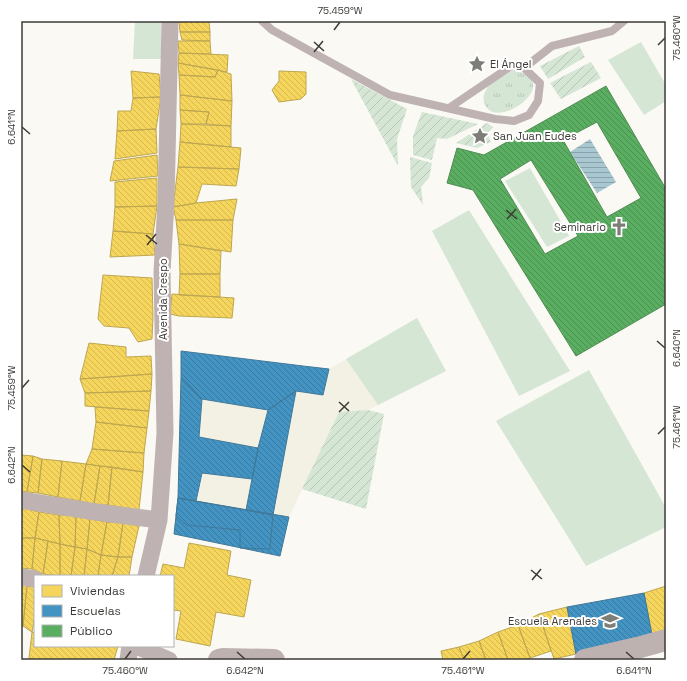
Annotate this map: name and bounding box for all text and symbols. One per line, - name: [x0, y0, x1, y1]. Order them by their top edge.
- text: 75.459°W: [317, 4, 363, 17]
- text: 75.460°W: [670, 15, 683, 61]
- place icon: El Ángel: [467, 54, 487, 74]
- place label: El Ángel: [490, 57, 532, 71]
- text: 6.641°N: [5, 109, 18, 145]
- place icon: San Juan Eudes: [470, 126, 490, 146]
- place label: San Juan Eudes: [493, 129, 577, 143]
- church icon: Seminario: [609, 217, 629, 237]
- place label: Seminario: [554, 220, 606, 234]
- street label: Avenida Crespo: [156, 258, 170, 340]
- text: 6.640°N: [670, 329, 683, 367]
- text: 75.459°W: [5, 365, 18, 411]
- text: 75.461°W: [670, 405, 683, 449]
- text: 6.642°N: [5, 446, 18, 484]
- legend: [34, 575, 174, 647]
- text: Viviendas: [70, 583, 125, 599]
- text: Escuelas: [70, 603, 121, 619]
- school or university icon: Escuela Arenales: [600, 611, 620, 631]
- place label: Escuela Arenales: [508, 614, 597, 628]
- text: Público: [70, 623, 113, 639]
- text: 75.460°W: [102, 664, 148, 677]
- text: 6.642°N: [226, 664, 264, 677]
- text: 75.461°W: [441, 664, 485, 677]
- text: 6.641°N: [616, 664, 652, 677]

